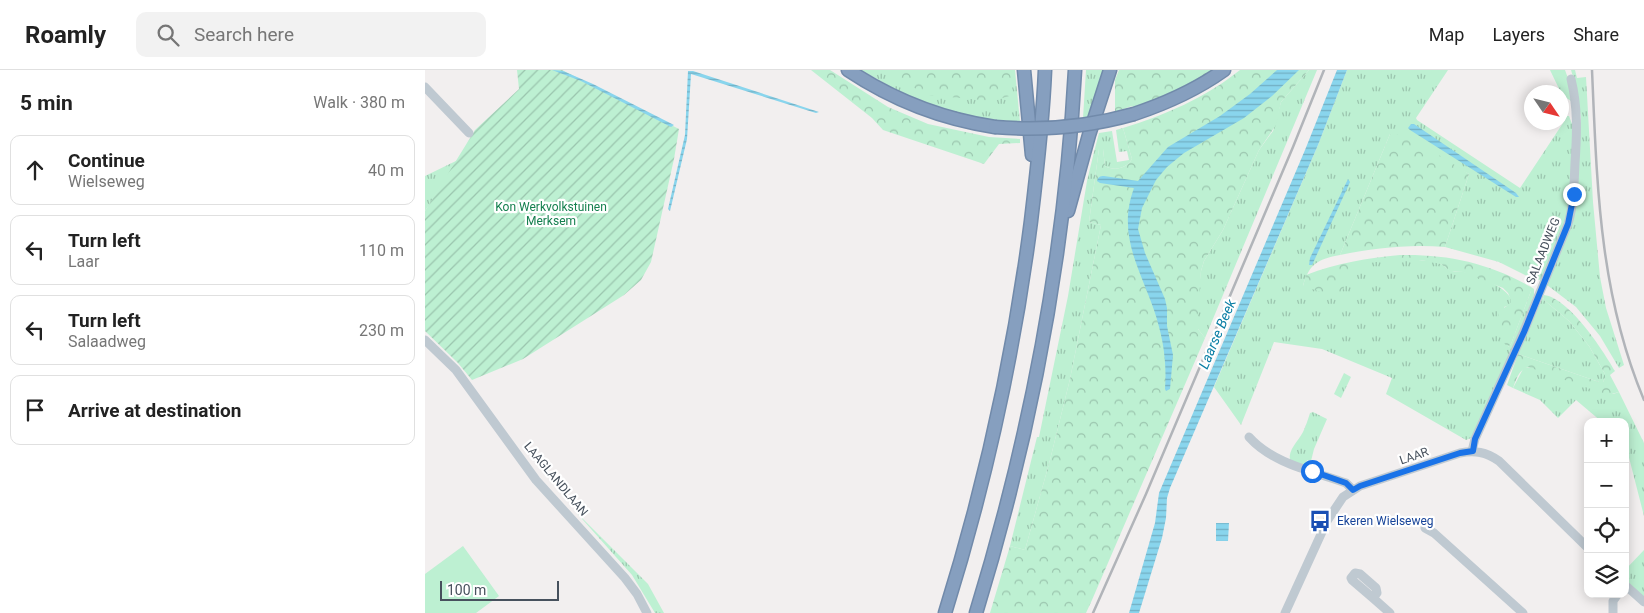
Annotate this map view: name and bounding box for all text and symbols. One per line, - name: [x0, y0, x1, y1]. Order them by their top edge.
- search box: [136, 12, 486, 57]
- text: Roamly: [25, 21, 106, 49]
- icon: search: [154, 21, 182, 49]
- text: Search here: [194, 23, 294, 46]
- text: Map: [1429, 24, 1464, 45]
- text: Layers: [1492, 24, 1545, 45]
- text: Share: [1573, 24, 1619, 45]
- north arrow: [1524, 85, 1569, 130]
- text: 5 min: [20, 91, 73, 115]
- text: Walk · 380 m: [313, 93, 405, 112]
- text: Continue: [68, 149, 145, 172]
- icon: ahead: [21, 156, 49, 184]
- text: 40 m: [368, 161, 404, 180]
- text: Wielseweg: [68, 172, 145, 191]
- route end: [1563, 183, 1586, 206]
- park label: Kon Werkvolkstuinen Merksem: [495, 200, 607, 228]
- street label: SALAADWEG: [1523, 216, 1563, 286]
- text: Turn left: [68, 229, 141, 252]
- icon: left: [21, 236, 49, 264]
- text: 110 m: [359, 241, 404, 260]
- text: Laar: [68, 252, 99, 271]
- water label: Laarse Beek: [1195, 296, 1239, 371]
- text: Turn left: [68, 309, 141, 332]
- icon: left: [21, 316, 49, 344]
- text: 230 m: [359, 321, 404, 340]
- text: Salaadweg: [68, 332, 146, 351]
- icon: arrive: [21, 396, 49, 424]
- text: Arrive at destination: [68, 399, 241, 422]
- map controls: [1584, 418, 1629, 598]
- button: +: [1584, 418, 1629, 463]
- street label: LAAGLANDLAAN: [521, 439, 591, 519]
- street label: LAAR: [1398, 444, 1431, 467]
- route start: [1301, 460, 1324, 483]
- button: −: [1584, 463, 1629, 508]
- bus stop icon: Ekeren Wielseweg: [1307, 508, 1333, 534]
- button: locate: [1584, 508, 1629, 553]
- place label: Ekeren Wielseweg: [1337, 514, 1434, 528]
- button: layers: [1584, 553, 1629, 598]
- scale bar: [440, 578, 559, 601]
- text: 100 m: [447, 582, 486, 598]

